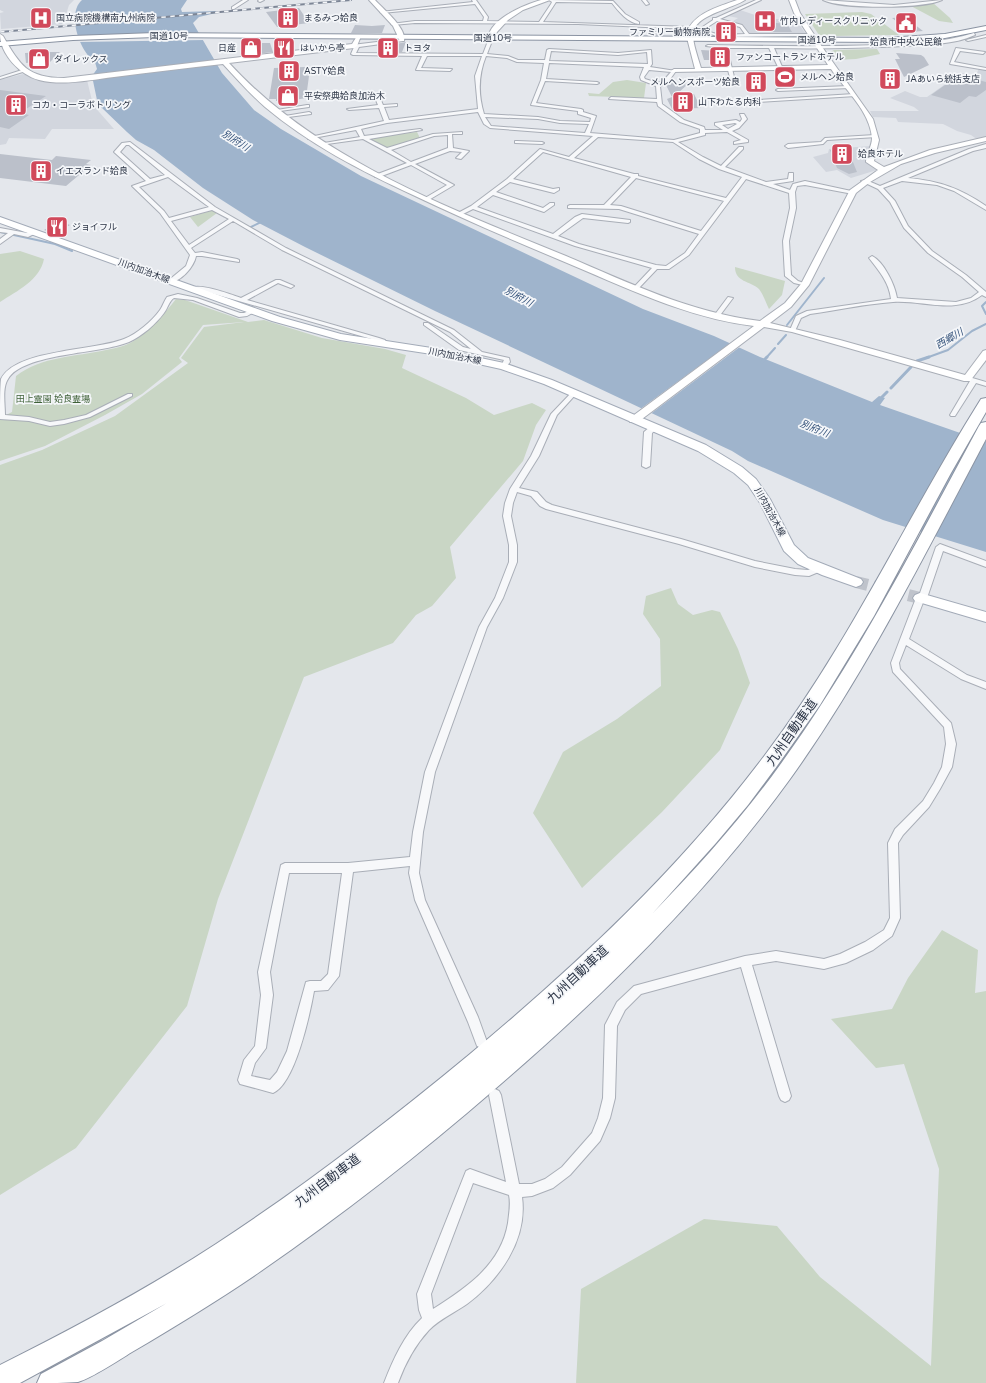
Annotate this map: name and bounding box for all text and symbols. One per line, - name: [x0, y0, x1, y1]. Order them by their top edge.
- hospital icon: 国立病院機構南九州病院: [28, 5, 54, 31]
- building icon: まるみつ姶良: [275, 5, 301, 31]
- hospital icon: 竹内レディースクリニック: [752, 8, 778, 34]
- public building icon: 姶良市中央公民館: [893, 10, 919, 36]
- place label: 国立病院機構南九州病院: [56, 12, 155, 24]
- place label: まるみつ姶良: [304, 12, 358, 24]
- place label: 竹内レディースクリニック: [780, 16, 887, 27]
- building icon: ファミリー動物病院: [713, 19, 739, 45]
- place label: ファミリー動物病院: [629, 27, 710, 38]
- street label: 国道10号: [150, 31, 188, 42]
- street label: 国道10号: [474, 33, 512, 44]
- shop icon: 日産: [238, 35, 264, 61]
- restaurant icon: はいから亭: [271, 35, 297, 61]
- building icon: トヨタ: [375, 35, 401, 61]
- street label: 国道10号: [798, 35, 836, 46]
- place label: 姶良市中央公民館: [870, 36, 942, 48]
- place label: 日産: [218, 43, 236, 54]
- place label: はいから亭: [300, 43, 345, 54]
- place label: トヨタ: [404, 43, 431, 54]
- building icon: ファンコートランドホテル: [707, 44, 733, 70]
- shop icon: ダイレックス: [26, 46, 52, 72]
- place label: ファンコートランドホテル: [736, 52, 844, 63]
- place label: ダイレックス: [54, 54, 108, 65]
- building icon: ASTY姶良: [276, 58, 302, 84]
- sports icon: メルヘン姶良: [772, 64, 798, 90]
- place label: ASTY姶良: [304, 65, 346, 77]
- building icon: JAあいら統括支店: [877, 66, 903, 92]
- building icon: メルヘンスポーツ姶良: [743, 69, 769, 95]
- place label: メルヘン姶良: [800, 71, 854, 83]
- place label: JAあいら統括支店: [906, 74, 980, 85]
- place label: メルヘンスポーツ姶良: [650, 76, 740, 88]
- shop icon: 平安祭典姶良加治木: [275, 83, 301, 109]
- building icon: 山下わたる内科: [670, 89, 696, 115]
- place label: 平安祭典姶良加治木: [304, 90, 385, 102]
- building icon: コカ・コーラボトリング: [3, 92, 29, 118]
- place label: 山下わたる内科: [698, 97, 761, 108]
- place label: コカ・コーラボトリング: [32, 100, 131, 111]
- water label: 別府川: [220, 128, 252, 154]
- building icon: 姶良ホテル: [829, 141, 855, 167]
- place label: 姶良ホテル: [858, 148, 903, 160]
- building icon: イエスランド姶良: [28, 158, 54, 184]
- place label: イエスランド姶良: [56, 165, 128, 177]
- restaurant icon: ジョイフル: [44, 214, 70, 240]
- place label: ジョイフル: [72, 222, 117, 233]
- street label: 川内加治木線: [117, 257, 172, 286]
- water label: 別府川: [502, 285, 535, 310]
- water label: 西郷川: [934, 326, 966, 352]
- street label: 川内加治木線: [427, 346, 483, 367]
- park label: 田上霊園 姶良霊場: [16, 393, 90, 405]
- water label: 別府川: [798, 418, 832, 440]
- street label: 川内加治木線: [752, 486, 788, 539]
- street label: 九州自動車道: [763, 696, 821, 769]
- street label: 九州自動車道: [544, 942, 612, 1007]
- street label: 九州自動車道: [292, 1151, 364, 1211]

